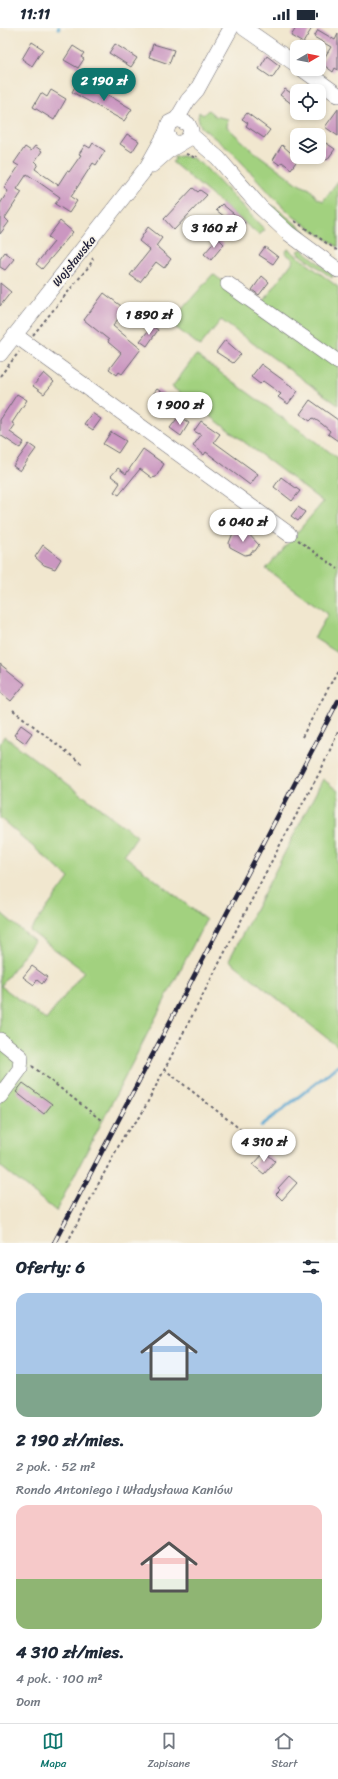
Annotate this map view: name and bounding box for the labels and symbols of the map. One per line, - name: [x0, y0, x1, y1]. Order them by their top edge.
- north arrow: [290, 40, 326, 76]
- pin: 2 190 zł: [63, 68, 145, 102]
- pin: 3 160 zł: [173, 215, 255, 249]
- street label: Wojsławska: [46, 230, 102, 292]
- pin: 1 890 zł: [108, 302, 190, 336]
- pin: 1 900 zł: [139, 392, 221, 426]
- pin: 6 040 zł: [202, 509, 284, 543]
- pin: 4 310 zł: [223, 1129, 305, 1163]

